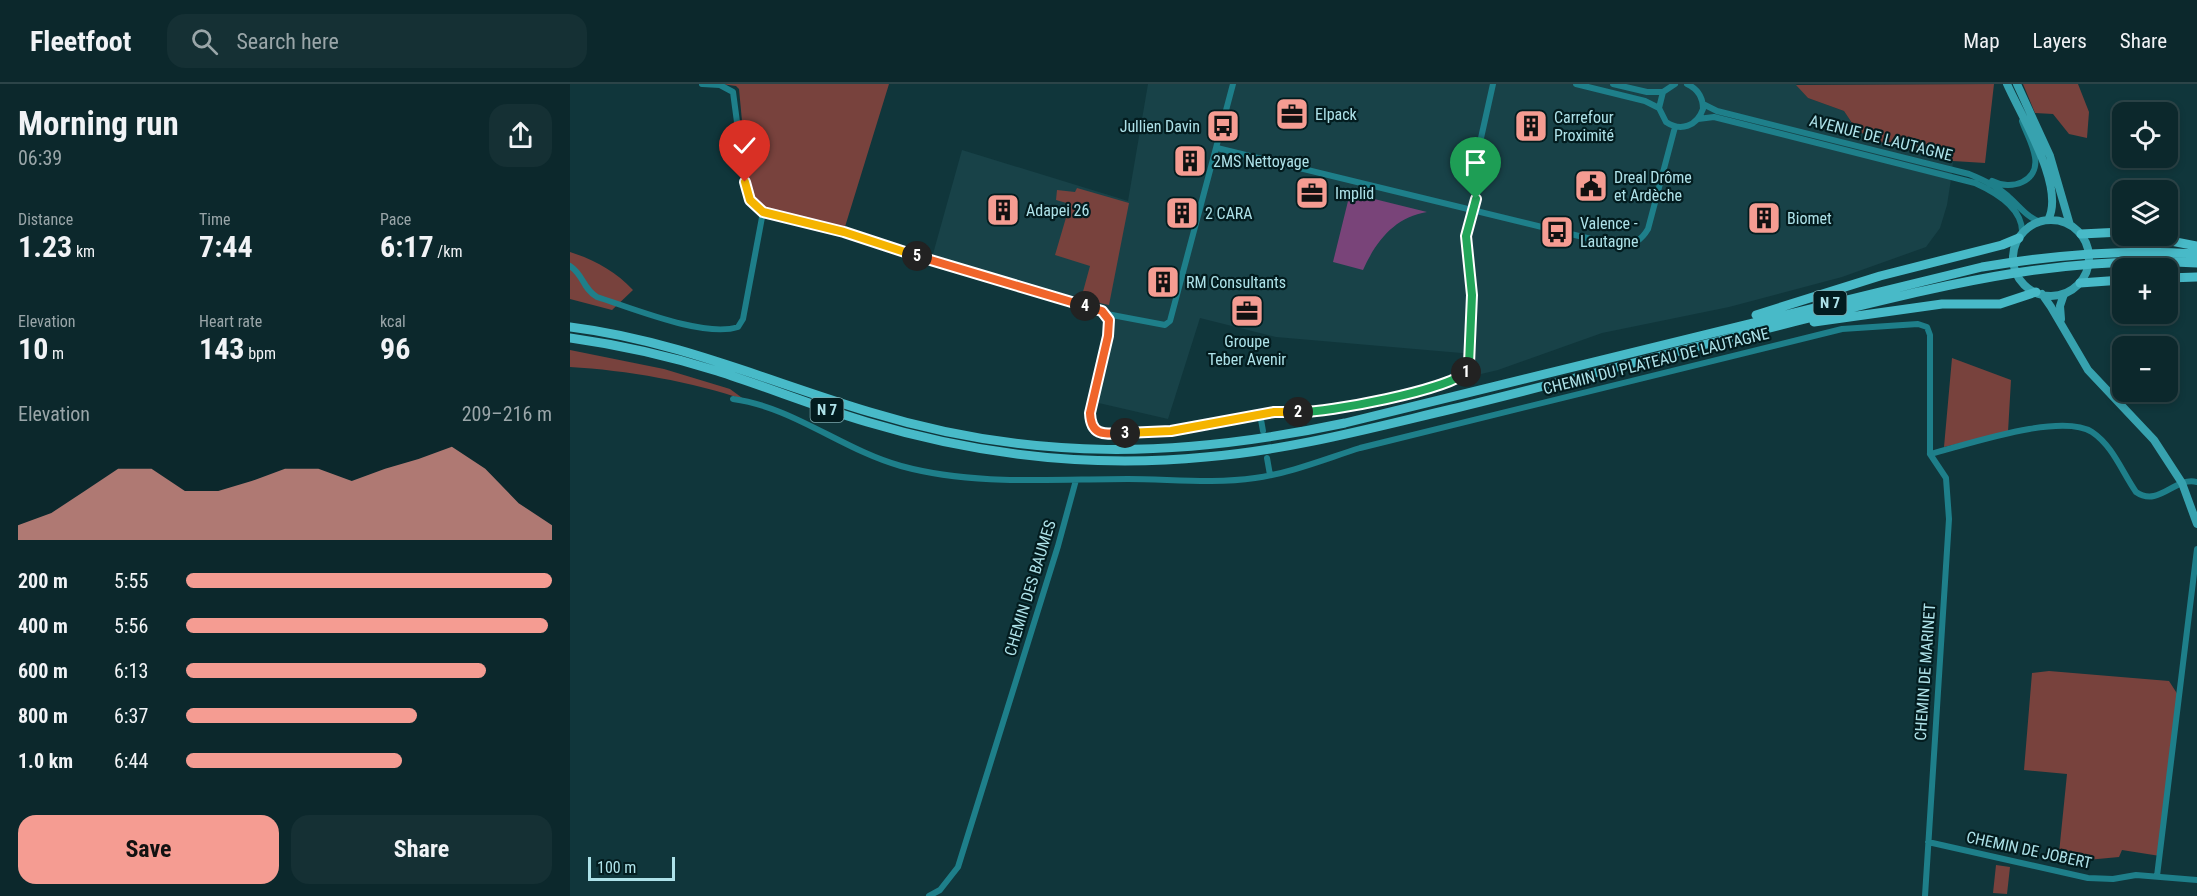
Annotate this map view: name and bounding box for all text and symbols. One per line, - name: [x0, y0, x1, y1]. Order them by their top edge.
- search box: [167, 14, 587, 68]
- text: Fleetfoot: [30, 25, 131, 58]
- icon: search: [188, 25, 221, 58]
- text: Search here: [236, 29, 339, 54]
- text: Map: [1963, 29, 2000, 53]
- text: Layers: [2033, 29, 2087, 53]
- text: Share: [2120, 29, 2167, 53]
- office icon: Elpack: [1274, 96, 1310, 132]
- map controls: [2112, 102, 2178, 402]
- button: locate: [2112, 102, 2178, 168]
- text: Morning run: [18, 104, 179, 143]
- button: share: [489, 104, 552, 167]
- place label: Elpack: [1315, 105, 1358, 124]
- bus stop icon: Jullien Davin: [1205, 108, 1241, 144]
- building icon: Carrefour Proximité: [1513, 108, 1549, 144]
- place label: Carrefour Proximité: [1554, 108, 1614, 145]
- street label: AVENUE DE LAUTAGNE: [1807, 111, 1955, 165]
- place label: Jullien Davin: [1120, 117, 1200, 136]
- pin: [719, 120, 770, 182]
- icon: check: [728, 129, 761, 162]
- pin: [1450, 137, 1501, 199]
- building icon: 2MS Nettoyage: [1172, 143, 1208, 179]
- text: 06:39: [18, 146, 62, 170]
- icon: arrive: [1459, 146, 1492, 179]
- place label: 2MS Nettoyage: [1213, 152, 1309, 171]
- public building icon: Dreal Drôme et Ardèche: [1573, 168, 1609, 204]
- place label: Dreal Drôme et Ardèche: [1614, 168, 1692, 205]
- office icon: Implid: [1294, 175, 1330, 211]
- button: layers: [2112, 180, 2178, 246]
- place label: Implid: [1335, 184, 1374, 203]
- building icon: Adapei 26: [985, 192, 1021, 228]
- building icon: 2 CARA: [1164, 195, 1200, 231]
- building icon: Biomet: [1746, 200, 1782, 236]
- place label: Adapei 26: [1026, 201, 1089, 220]
- place label: 2 CARA: [1205, 204, 1253, 223]
- place label: Biomet: [1787, 209, 1832, 228]
- text: Distance: [18, 210, 73, 229]
- text: Time: [199, 210, 231, 229]
- text: Pace: [380, 210, 411, 229]
- bus stop icon: Valence - Lautagne: [1539, 214, 1575, 250]
- place label: Valence - Lautagne: [1580, 214, 1639, 251]
- text: 1.23: [18, 229, 72, 264]
- text: 7:44: [199, 229, 253, 264]
- text: 6:17: [380, 229, 434, 264]
- pin: 5: [902, 241, 932, 271]
- text: km: [72, 242, 95, 261]
- text: /km: [434, 242, 463, 261]
- text: 5: [913, 246, 921, 265]
- button: +: [2112, 258, 2178, 324]
- building icon: RM Consultants: [1145, 264, 1181, 300]
- place label: RM Consultants: [1186, 273, 1286, 292]
- pin: 4: [1070, 291, 1100, 321]
- road number: N 7: [1814, 291, 1846, 315]
- office icon: Groupe Teber Avenir: [1229, 293, 1265, 329]
- text: 4: [1081, 296, 1089, 315]
- text: Elevation: [18, 312, 76, 331]
- text: Heart rate: [199, 312, 262, 331]
- text: kcal: [380, 312, 406, 331]
- street label: CHEMIN DU PLATEAU DE LAUTAGNE: [1541, 324, 1771, 398]
- text: 10: [18, 331, 48, 366]
- text: 143: [199, 331, 244, 366]
- text: 96: [380, 331, 410, 366]
- place label: Groupe Teber Avenir: [1208, 332, 1286, 369]
- button: −: [2112, 336, 2178, 402]
- text: m: [48, 344, 64, 363]
- text: bpm: [244, 344, 276, 363]
- pin: 1: [1451, 357, 1481, 387]
- text: 1: [1462, 362, 1470, 381]
- pin: 2: [1283, 397, 1313, 427]
- road number: N 7: [810, 398, 844, 422]
- text: Elevation: [18, 402, 90, 426]
- text: 209–216 m: [462, 402, 552, 426]
- text: 2: [1294, 402, 1302, 421]
- pin: 3: [1110, 418, 1140, 448]
- text: 3: [1121, 423, 1129, 442]
- street label: CHEMIN DES BAUMES: [1000, 518, 1060, 658]
- text: 200 m: [18, 569, 68, 593]
- text: 5:55: [114, 569, 148, 593]
- street label: CHEMIN DE MARINET: [1911, 603, 1939, 741]
- text: 400 m: [18, 614, 68, 638]
- text: 5:56: [114, 614, 148, 638]
- text: 600 m: [18, 659, 68, 683]
- text: 6:13: [114, 659, 148, 683]
- text: 800 m: [18, 704, 68, 728]
- text: 6:37: [114, 704, 148, 728]
- text: 1.0 km: [18, 749, 73, 773]
- text: 6:44: [114, 749, 148, 773]
- button: Save: [18, 815, 279, 884]
- button: Share: [291, 815, 552, 884]
- street label: CHEMIN DE JOBERT: [1965, 827, 2093, 873]
- scale bar: [588, 854, 675, 882]
- text: 100 m: [597, 858, 636, 877]

